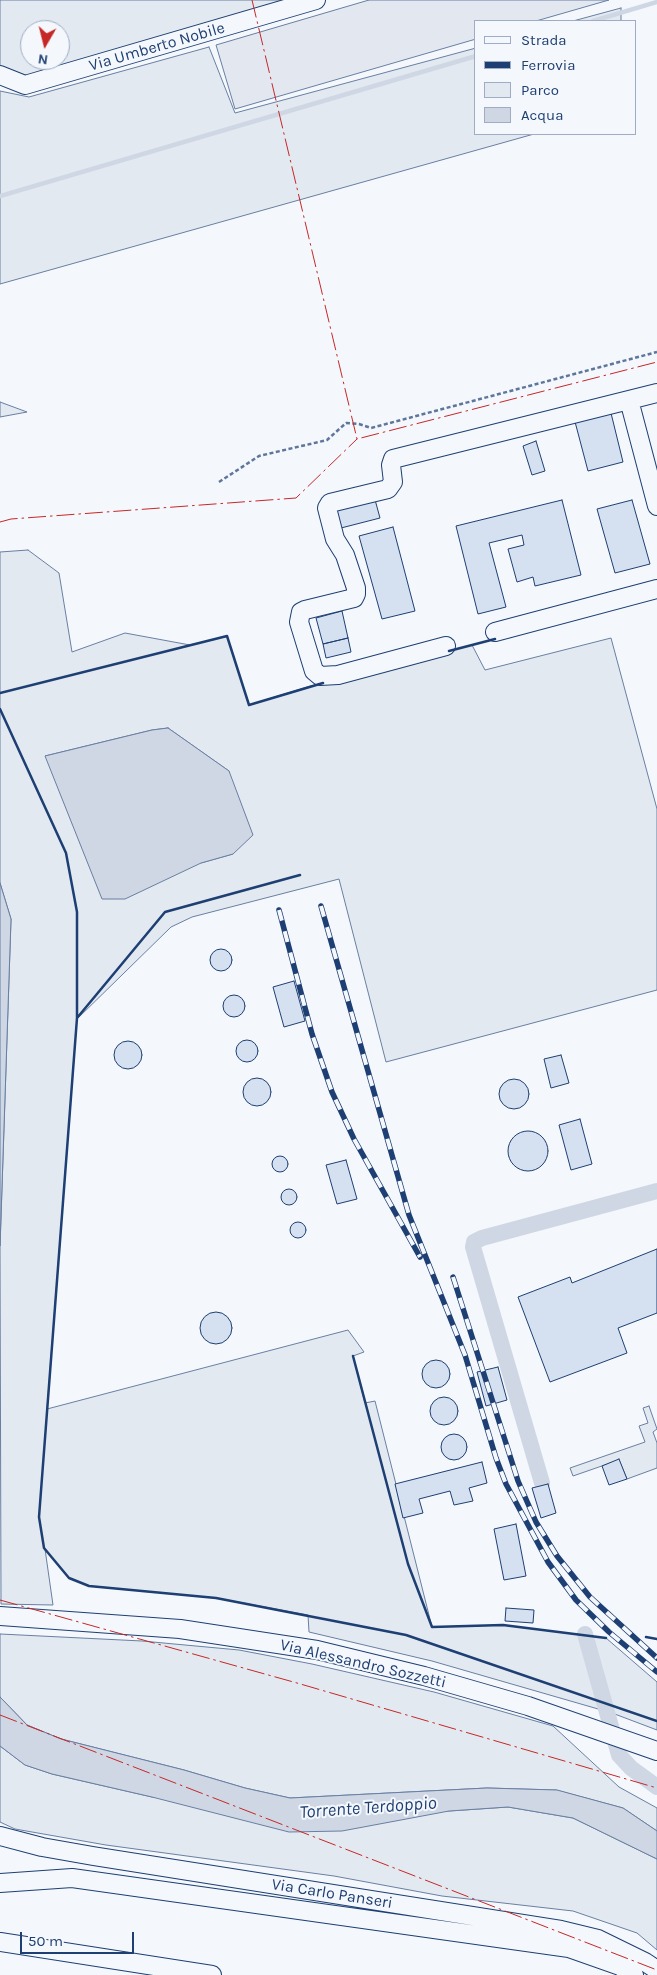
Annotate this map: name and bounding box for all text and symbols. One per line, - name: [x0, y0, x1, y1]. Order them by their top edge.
- street label: Via Umberto Nobile: [87, 18, 227, 76]
- north arrow: [20, 20, 70, 70]
- legend: [474, 20, 637, 135]
- text: Strada: [521, 31, 567, 49]
- text: N: [37, 50, 49, 68]
- text: Ferrovia: [521, 56, 575, 74]
- text: Parco: [521, 81, 559, 99]
- text: Acqua: [521, 106, 563, 124]
- street label: Via Alessandro Sozzetti: [278, 1636, 448, 1692]
- water label: Torrente Terdoppio: [299, 1792, 437, 1824]
- street label: Via Carlo Panseri: [270, 1875, 394, 1913]
- scale bar: [22, 1922, 136, 1954]
- text: 50 m: [28, 1932, 63, 1950]

